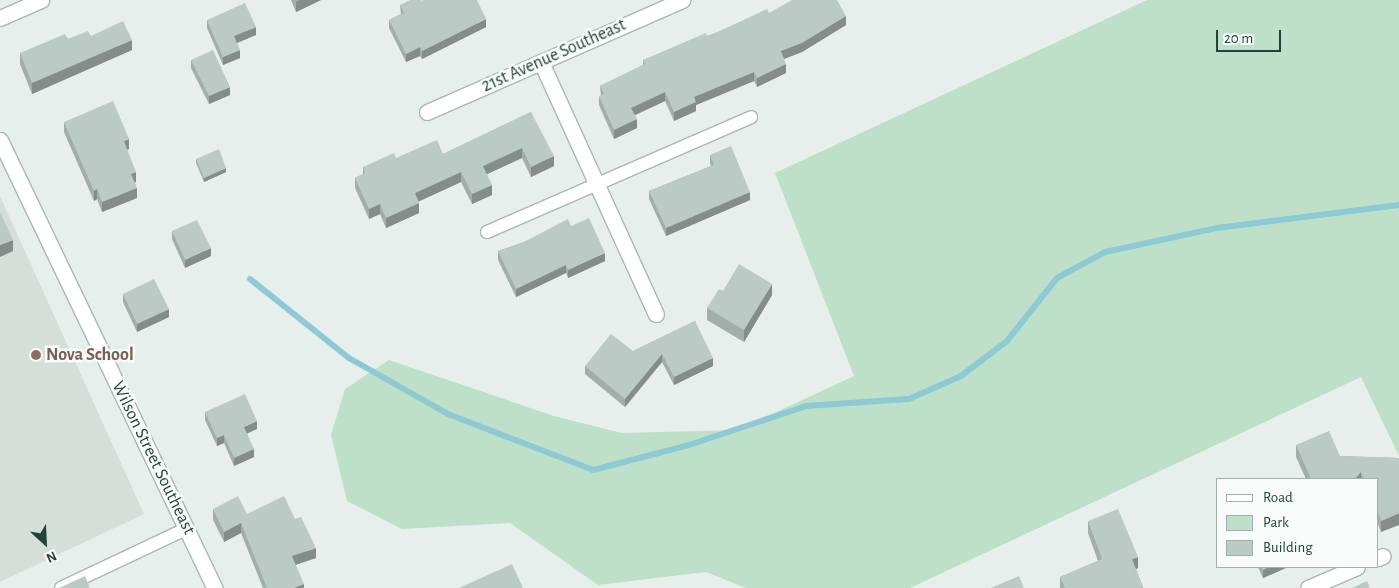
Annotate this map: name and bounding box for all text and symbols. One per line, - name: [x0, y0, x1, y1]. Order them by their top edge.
- street label: 21st Avenue Southeast: [479, 15, 629, 97]
- scale bar: [1219, 20, 1284, 52]
- text: 20 m: [1224, 31, 1253, 46]
- place label: Nova School: [46, 344, 134, 366]
- marker: Nova School: [30, 349, 42, 361]
- street label: Wilson Street Southeast: [106, 378, 200, 538]
- legend: [1216, 478, 1379, 568]
- text: Road: [1263, 490, 1293, 505]
- text: Park: [1263, 515, 1289, 530]
- north arrow: [20, 518, 70, 568]
- text: Building: [1263, 540, 1313, 555]
- text: N: [44, 548, 59, 565]

